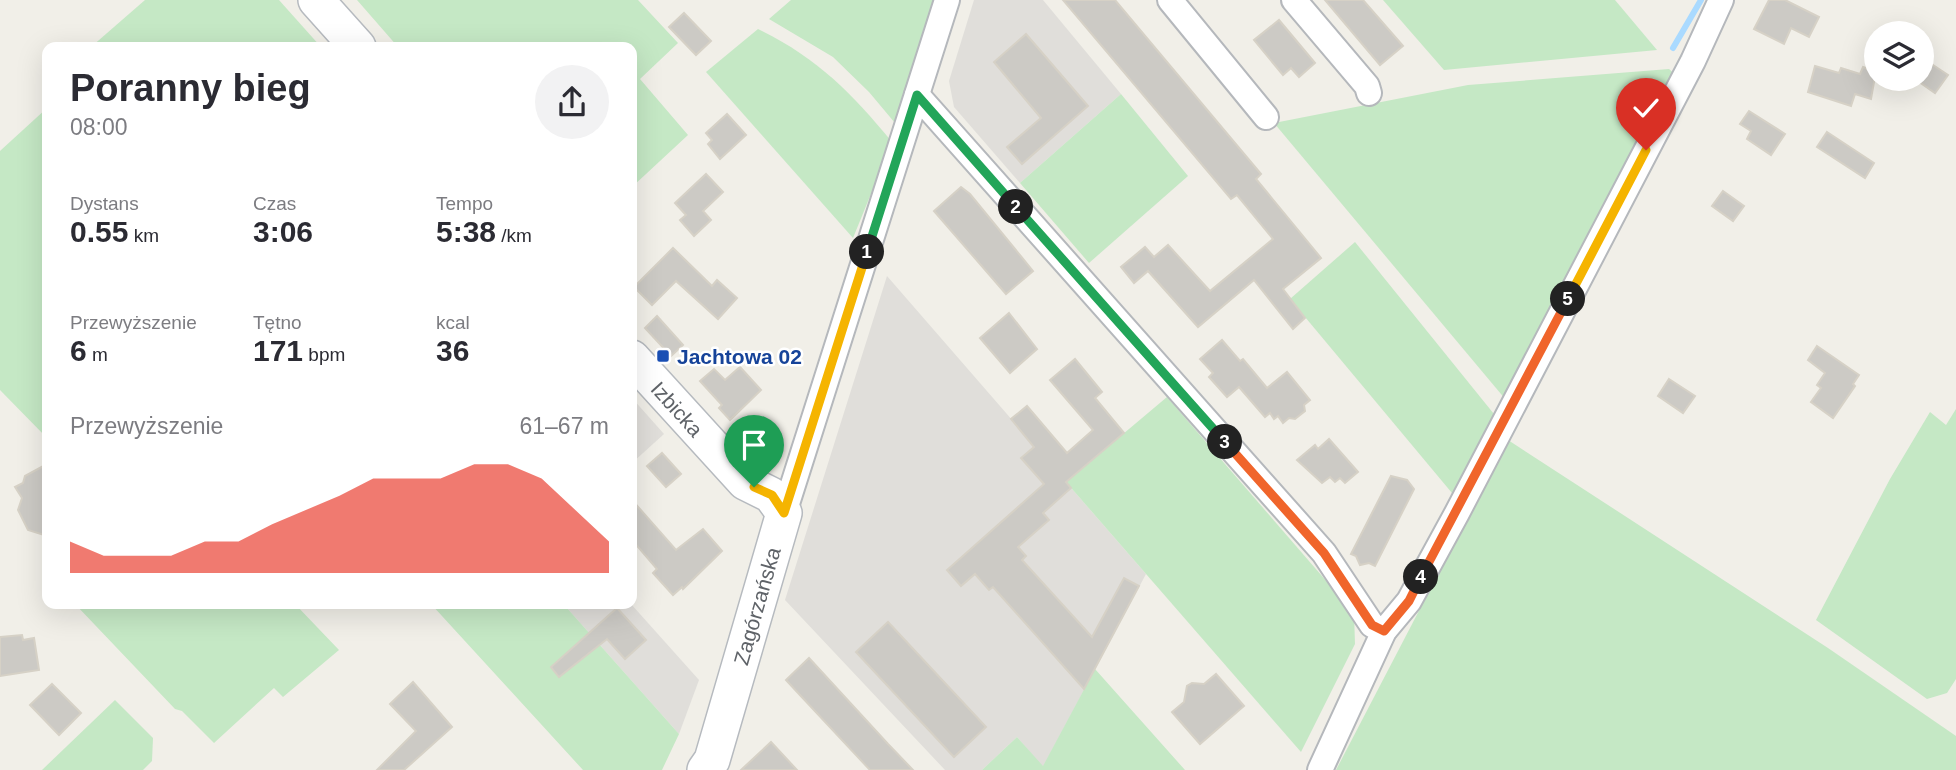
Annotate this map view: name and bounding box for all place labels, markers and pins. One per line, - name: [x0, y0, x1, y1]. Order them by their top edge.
- pin: [1616, 78, 1676, 150]
- pin: 2: [998, 190, 1034, 224]
- pin: 1: [850, 234, 884, 270]
- pin: 5: [1550, 282, 1586, 316]
- place label: Jachtowa 02: [677, 345, 802, 368]
- marker: Jachtowa 02: [655, 348, 671, 364]
- pin: [724, 415, 784, 487]
- pin: 3: [1208, 424, 1242, 460]
- pin: 4: [1404, 560, 1438, 594]

